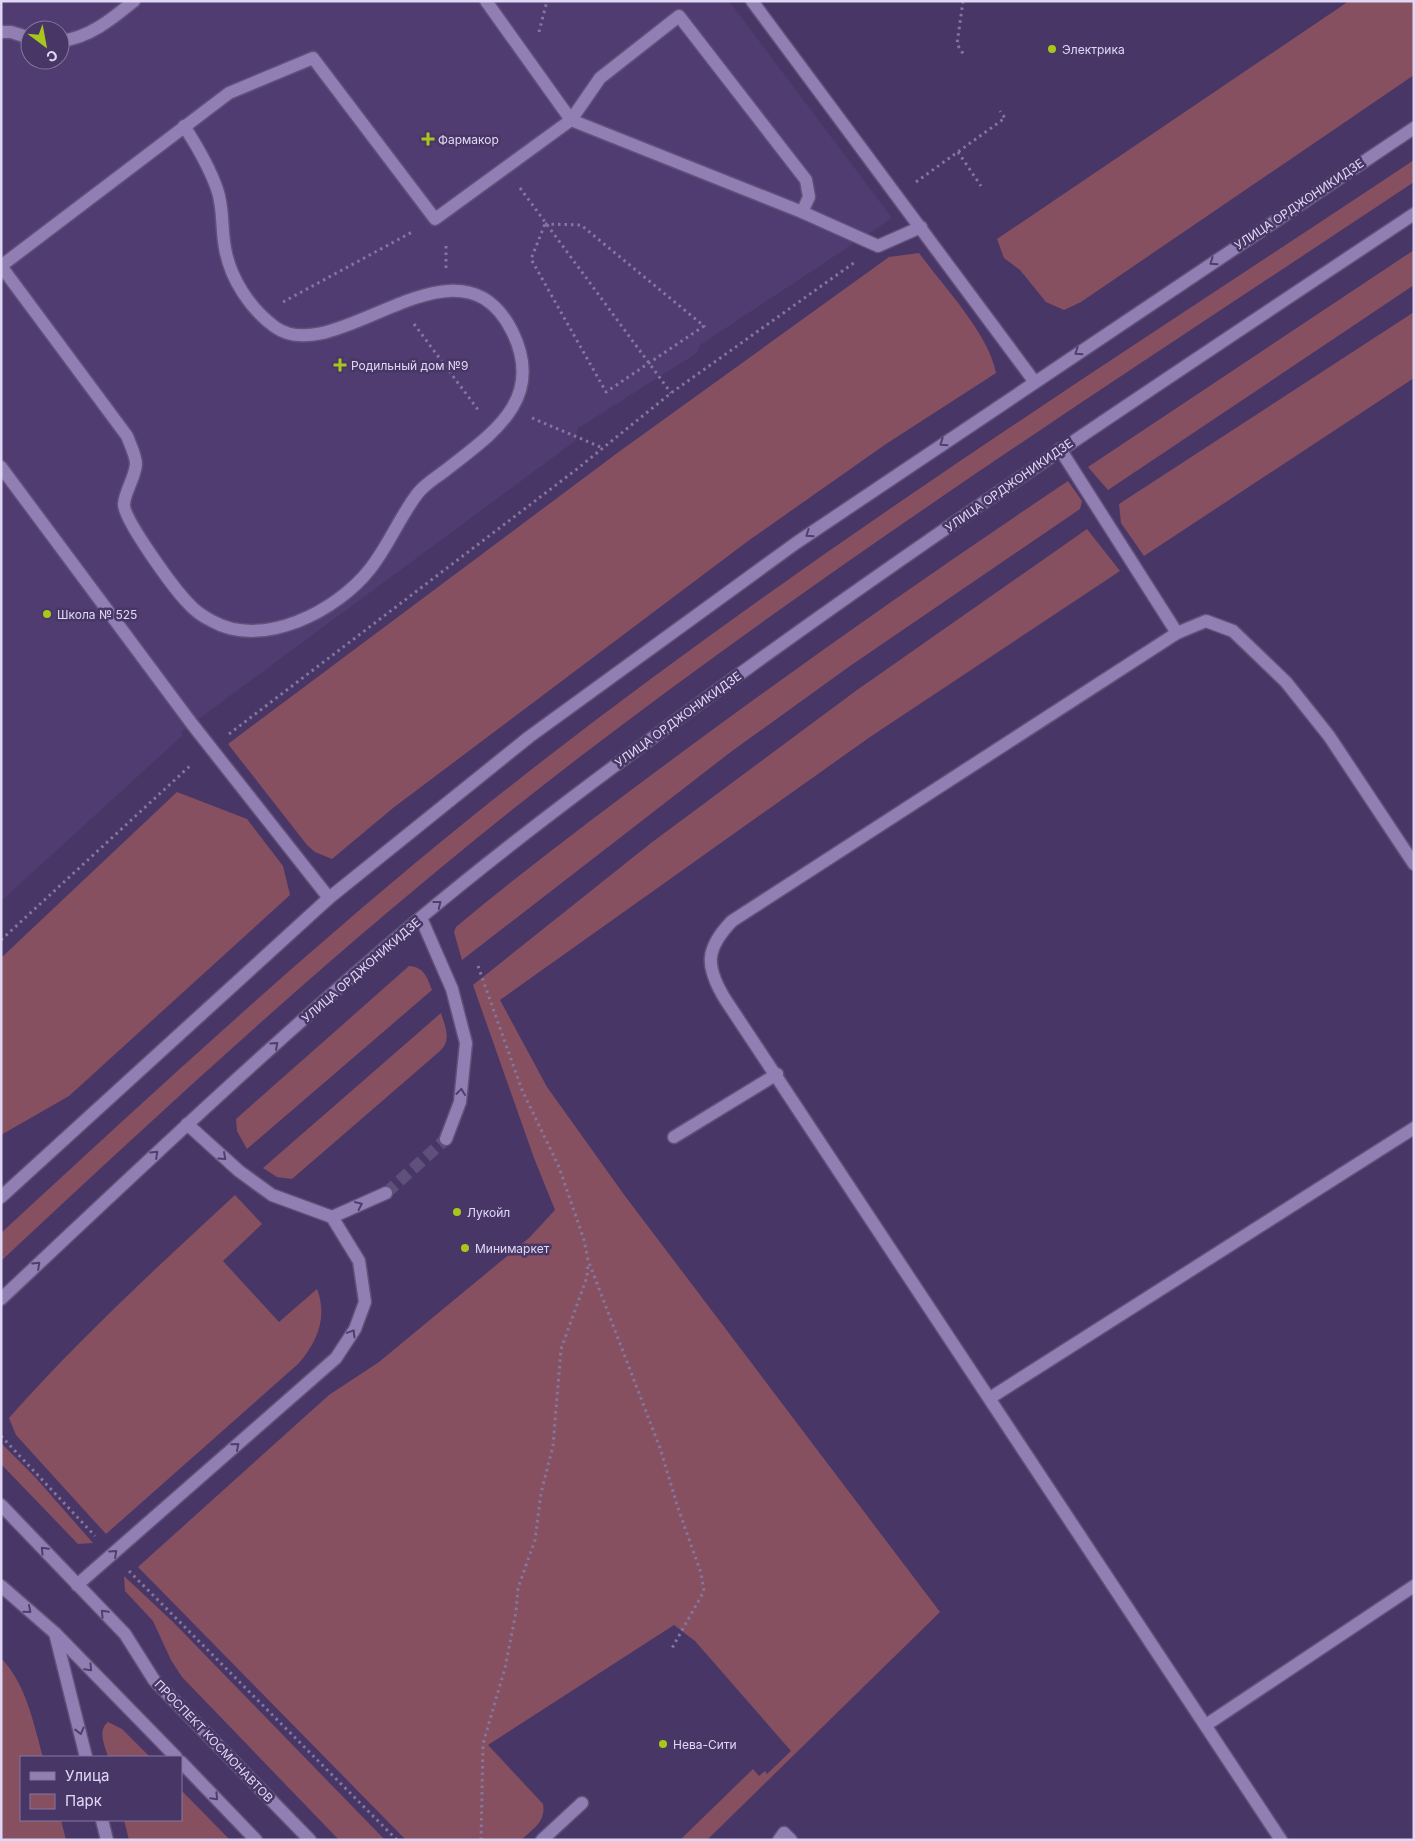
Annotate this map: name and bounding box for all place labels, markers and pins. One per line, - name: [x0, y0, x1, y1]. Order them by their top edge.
- place label: Электрика: [1062, 42, 1125, 57]
- marker: Электрика: [1046, 43, 1058, 55]
- place label: Фармакор: [438, 132, 499, 147]
- marker: Фармакор: [422, 133, 434, 145]
- marker: Родильный дом №9: [333, 358, 347, 372]
- place label: Родильный дом №9: [351, 358, 468, 373]
- place label: Школа № 525: [57, 607, 137, 622]
- marker: Школа № 525: [41, 608, 53, 620]
- place label: Лукойл: [467, 1205, 510, 1220]
- marker: Лукойл: [451, 1206, 463, 1218]
- place label: Минимаркет: [475, 1241, 550, 1256]
- marker: Минимаркет: [459, 1242, 471, 1254]
- place label: Нева-Сити: [673, 1737, 737, 1752]
- marker: Нева-Сити: [657, 1738, 669, 1750]

